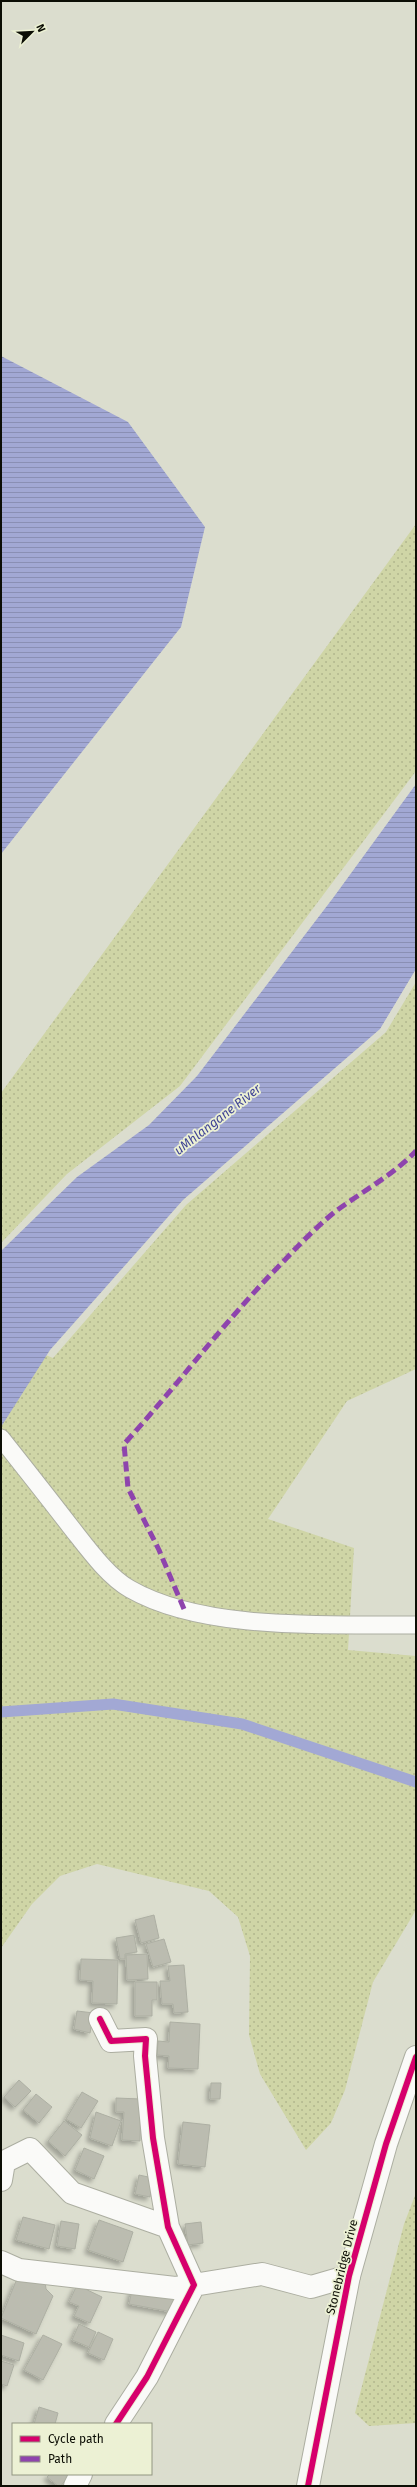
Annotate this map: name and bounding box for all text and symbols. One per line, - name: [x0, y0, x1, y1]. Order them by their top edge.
- north arrow: [12, 12, 52, 52]
- text: N: [33, 22, 48, 34]
- water label: uMhlangane River: [171, 1080, 264, 1158]
- street label: Stonebridge Drive: [323, 2218, 361, 2316]
- legend: [12, 2423, 152, 2475]
- text: Cycle path: [48, 2432, 104, 2446]
- text: Path: [48, 2452, 72, 2466]

